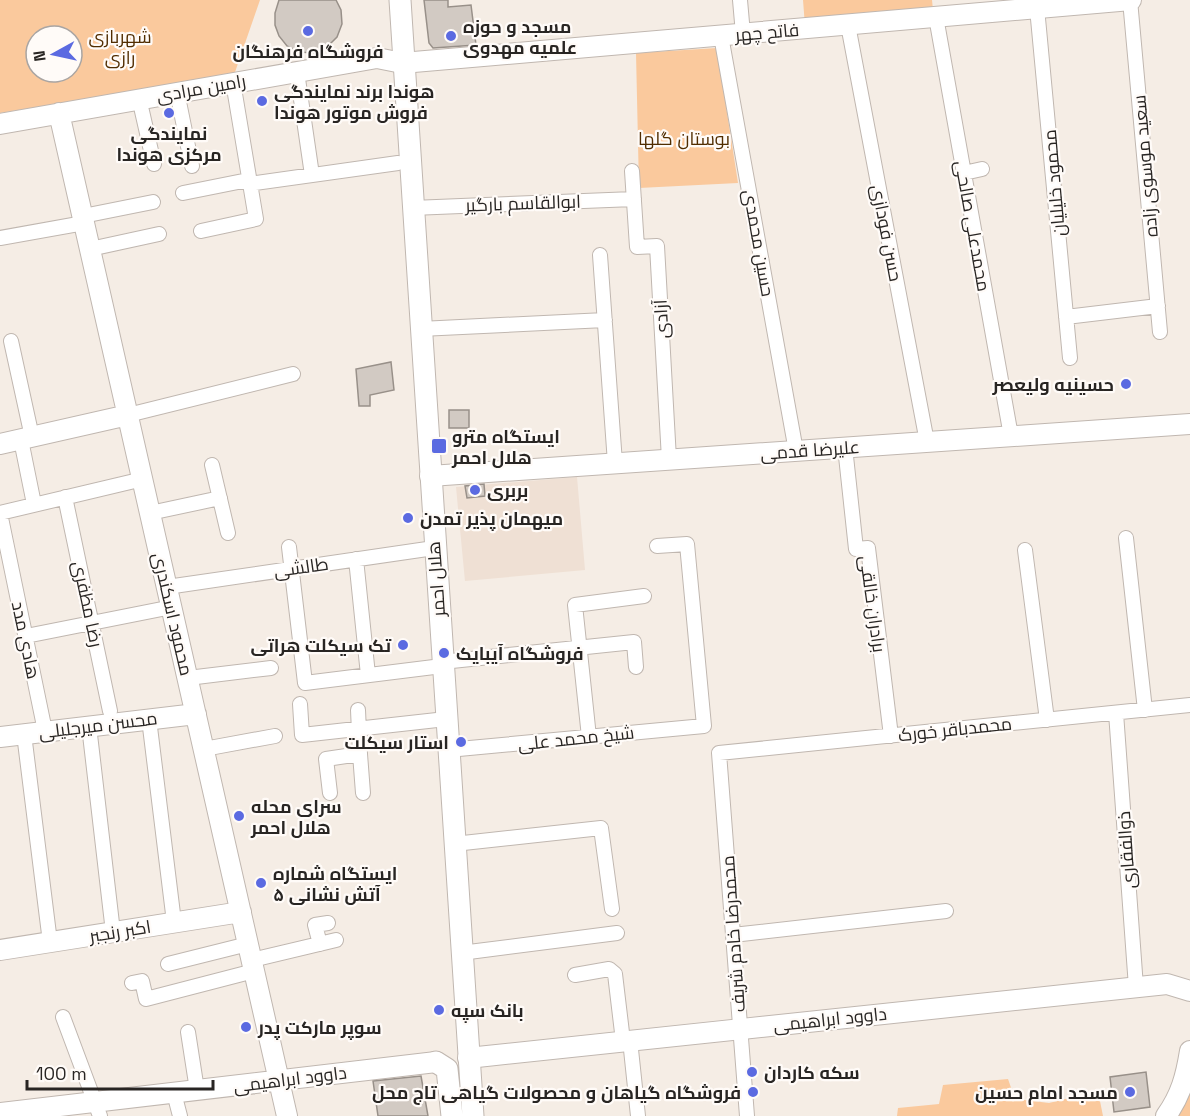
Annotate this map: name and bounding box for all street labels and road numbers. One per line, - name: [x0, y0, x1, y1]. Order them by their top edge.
- street label: فاتح چهر: [733, 18, 800, 47]
- street label: رامین مرادی: [155, 69, 247, 107]
- street label: سعید موسوی زاده: [1127, 94, 1163, 238]
- street label: محمود خلیلیان: [1038, 129, 1070, 237]
- street label: محمدعلی صالحی: [950, 159, 996, 293]
- street label: حسن فودازی: [866, 183, 908, 283]
- street label: حسین محمدی: [738, 188, 780, 298]
- street label: ابوالقاسم بارگیر: [464, 189, 581, 218]
- street label: آزادی: [648, 299, 674, 339]
- street label: علیرضا قدمی: [760, 435, 860, 465]
- street label: هلال احمر: [422, 541, 450, 618]
- street label: محمود اسکندری: [148, 550, 198, 678]
- street label: طالشی: [272, 552, 330, 582]
- street label: برادران خالقی: [855, 554, 891, 654]
- street label: رضا مظفری: [68, 559, 108, 649]
- street label: هادی مدد: [7, 599, 45, 681]
- street label: محسن میرجلیلی: [37, 706, 159, 744]
- street label: محمدباقر خورک: [897, 712, 1013, 746]
- street label: شیخ محمد علی: [517, 720, 636, 757]
- street label: ذوالفقاری: [1112, 811, 1140, 889]
- street label: محمدرضا خادم شریف: [716, 855, 751, 1013]
- street label: اکبر رنجبر: [86, 915, 153, 947]
- street label: داوود ابراهیمی: [772, 1002, 888, 1036]
- street label: داوود ابراهیمی: [232, 1061, 348, 1097]

